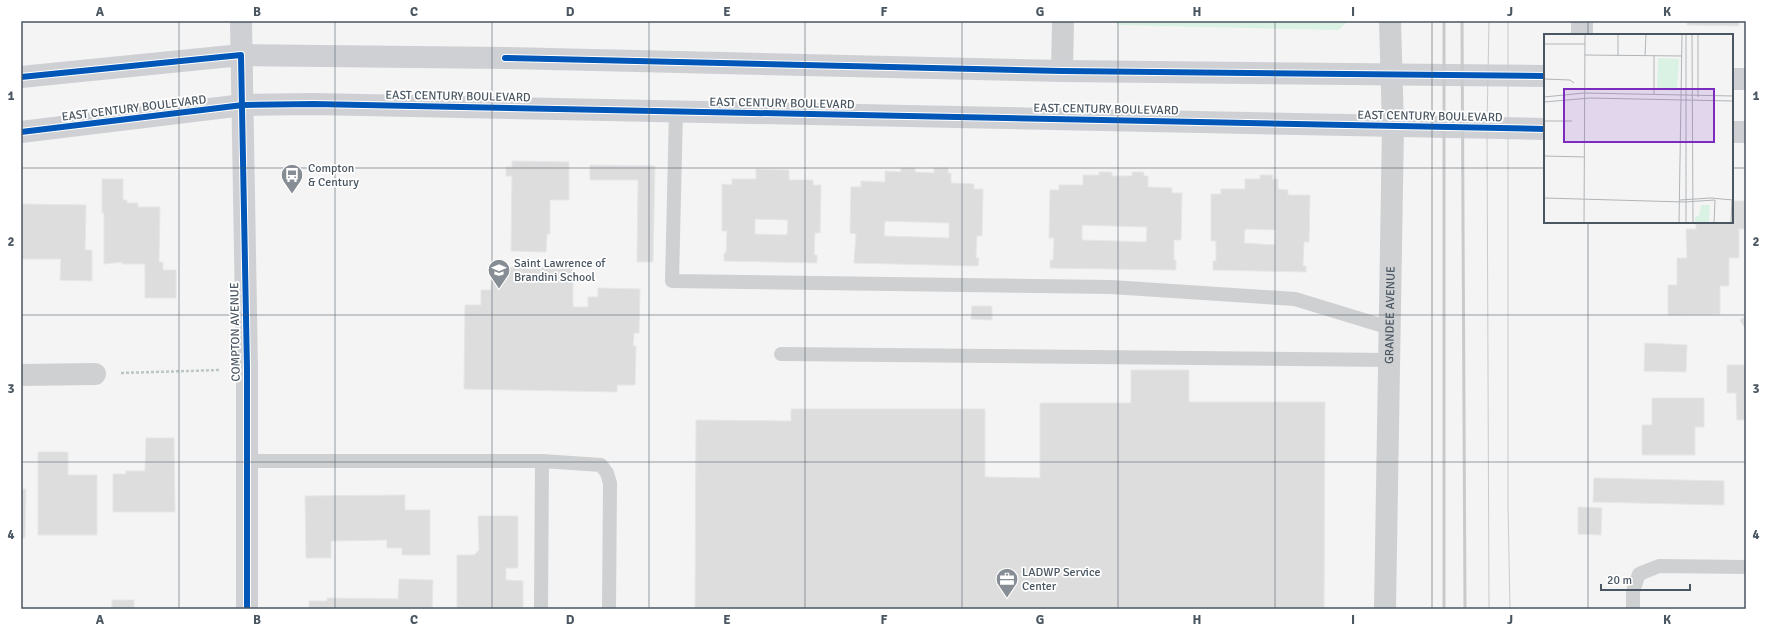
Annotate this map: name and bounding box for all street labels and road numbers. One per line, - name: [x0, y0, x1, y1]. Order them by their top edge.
- street label: EAST CENTURY BOULEVARD: [385, 88, 531, 105]
- street label: EAST CENTURY BOULEVARD: [61, 92, 207, 125]
- street label: EAST CENTURY BOULEVARD: [709, 95, 855, 112]
- street label: EAST CENTURY BOULEVARD: [1033, 101, 1179, 118]
- street label: EAST CENTURY BOULEVARD: [1357, 108, 1503, 125]
- street label: GRANDEE AVENUE: [1382, 266, 1399, 364]
- street label: COMPTON AVENUE: [227, 282, 244, 382]

